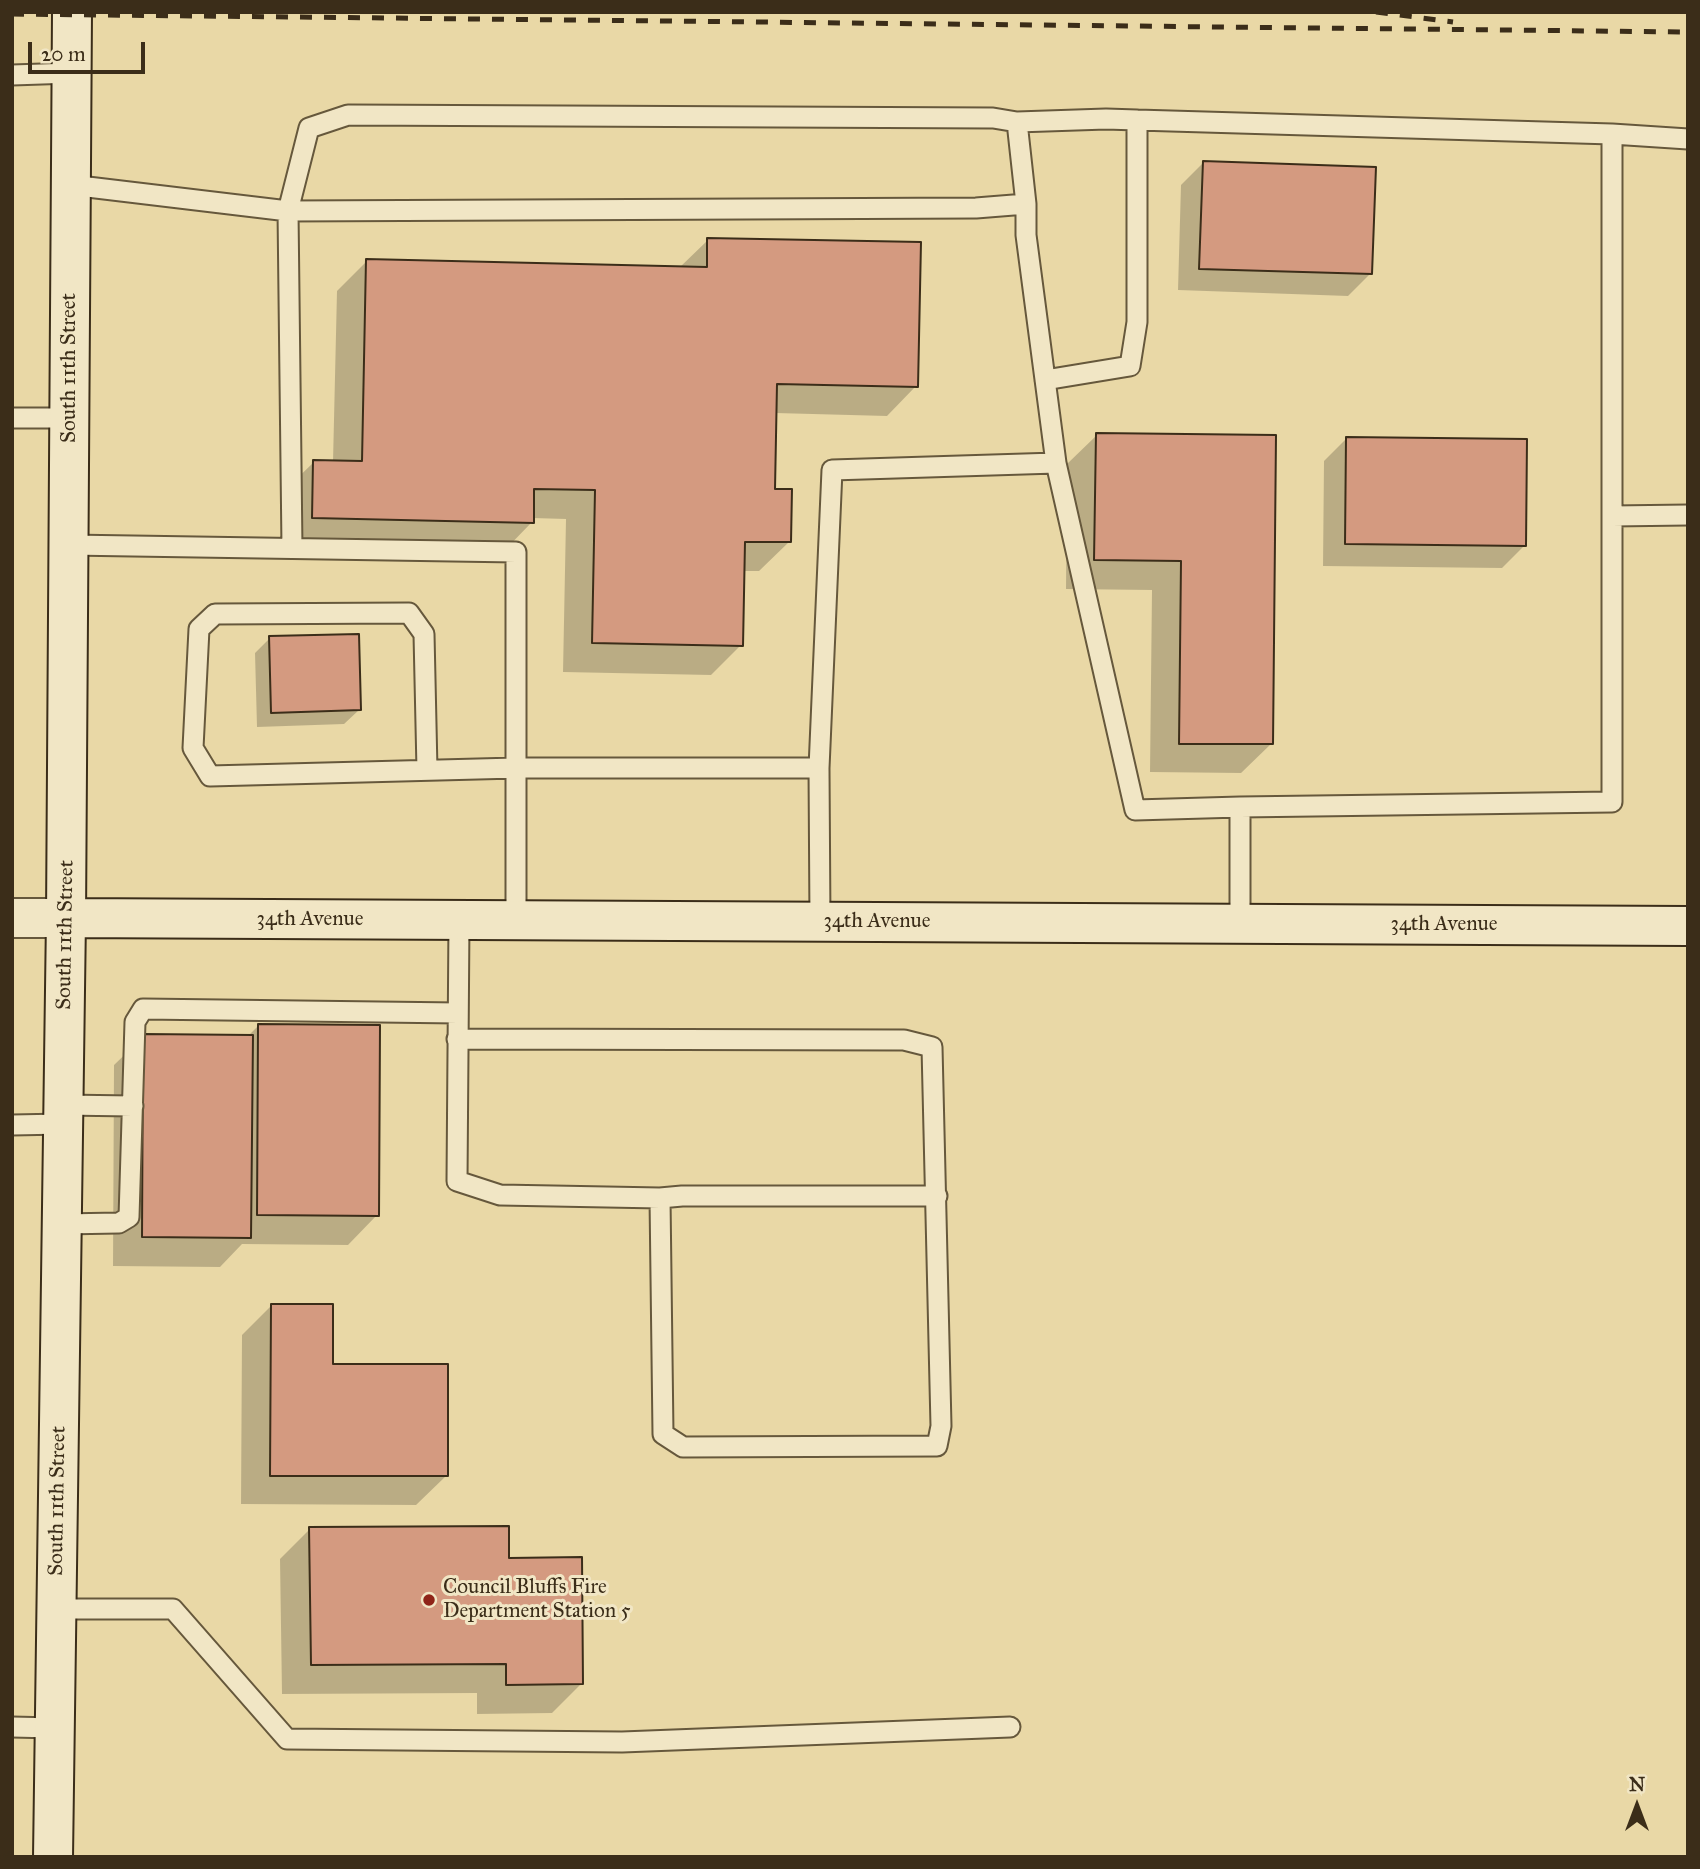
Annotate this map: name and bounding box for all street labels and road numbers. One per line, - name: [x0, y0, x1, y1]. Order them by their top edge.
- street label: South 11th Street: [57, 293, 83, 443]
- street label: South 11th Street: [52, 860, 80, 1010]
- street label: 34th Avenue: [257, 907, 363, 933]
- street label: 34th Avenue: [824, 909, 930, 935]
- street label: 34th Avenue: [1391, 912, 1497, 938]
- street label: South 11th Street: [44, 1426, 72, 1576]

